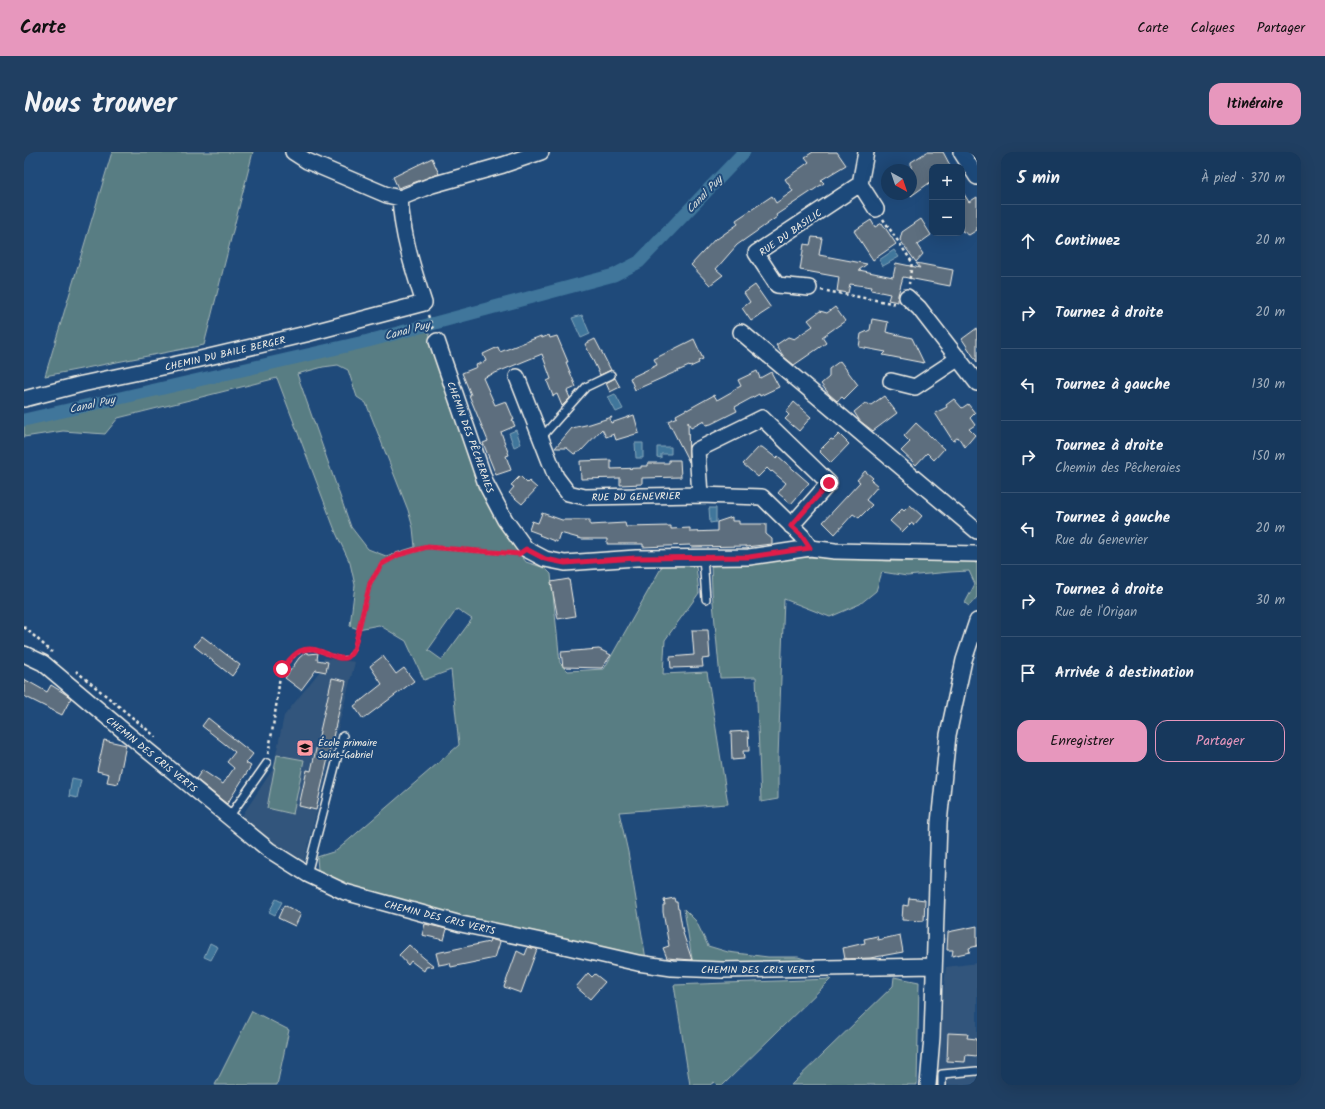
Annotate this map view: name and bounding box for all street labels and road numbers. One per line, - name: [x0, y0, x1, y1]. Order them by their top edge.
- street label: RUE DU BASILIC: [756, 205, 825, 260]
- street label: CHEMIN DU BAILE BERGER: [163, 332, 287, 376]
- street label: CHEMIN DES PÊCHERAIES: [442, 379, 498, 496]
- street label: RUE DU GENEVRIER: [592, 488, 681, 506]
- street label: CHEMIN DES CRIS VERTS: [102, 713, 201, 797]
- street label: CHEMIN DES CRIS VERTS: [383, 896, 498, 940]
- street label: CHEMIN DES CRIS VERTS: [701, 962, 816, 978]

